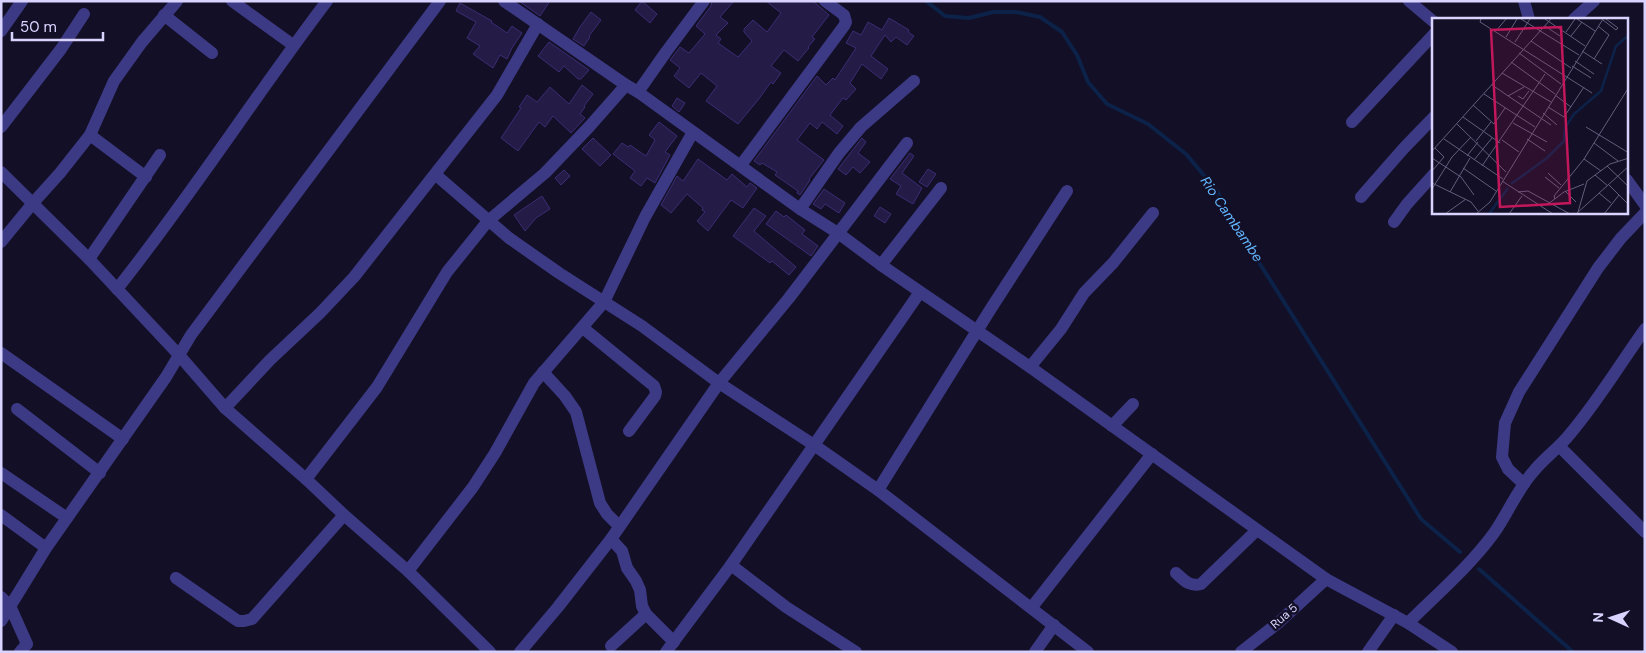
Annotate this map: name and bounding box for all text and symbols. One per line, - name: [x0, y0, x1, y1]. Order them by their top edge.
- scale bar: [12, 10, 104, 42]
- text: 50 m: [20, 17, 57, 37]
- inset map: [1432, 18, 1628, 214]
- water label: Rio Cambambe: [1197, 173, 1267, 265]
- north arrow: [1586, 593, 1636, 643]
- street label: Rua 5: [1267, 600, 1301, 632]
- text: N: [1589, 612, 1607, 623]

